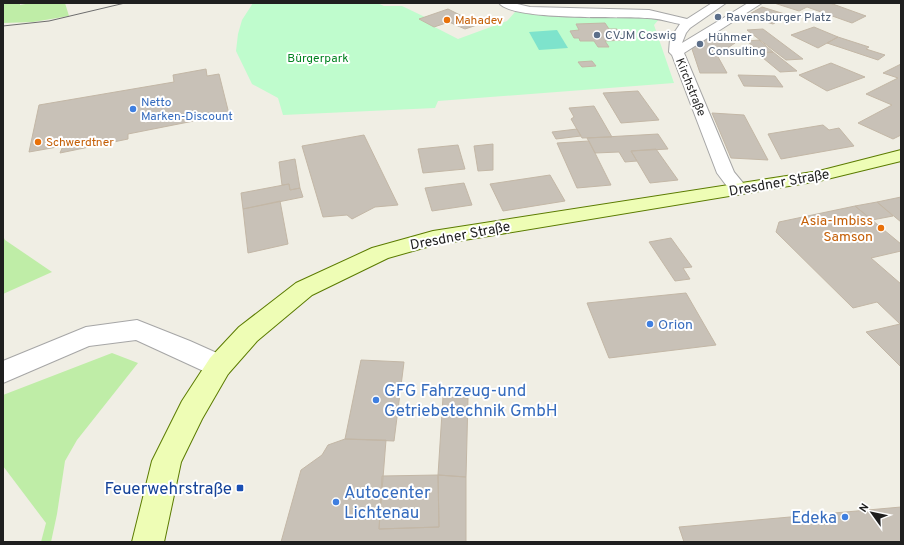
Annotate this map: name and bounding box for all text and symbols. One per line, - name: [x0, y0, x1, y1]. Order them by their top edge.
- place label: Ravensburger Platz: [726, 10, 831, 26]
- marker: Ravensburger Platz: [713, 12, 723, 22]
- place label: Mahadev: [455, 13, 503, 29]
- marker: Mahadev: [442, 15, 452, 25]
- place label: CVJM Coswig: [605, 28, 676, 44]
- marker: CVJM Coswig: [592, 30, 602, 40]
- place label: Hühmer Consulting: [708, 30, 766, 60]
- marker: Hühmer Consulting: [695, 39, 705, 49]
- park label: Bürgerpark: [287, 51, 349, 67]
- street label: Kirchstraße: [671, 56, 709, 119]
- place label: Netto Marken-Discount: [141, 95, 233, 125]
- marker: Netto Marken-Discount: [128, 104, 138, 114]
- place label: Schwerdtner: [46, 135, 114, 151]
- marker: Schwerdtner: [33, 137, 43, 147]
- street label: Dresdner Straße: [728, 166, 831, 201]
- place label: Asia-Imbiss Samson: [800, 213, 873, 246]
- street label: Dresdner Straße: [409, 218, 512, 255]
- marker: Asia-Imbiss Samson: [876, 223, 886, 233]
- place label: Orion: [658, 317, 693, 334]
- marker: Orion: [645, 319, 655, 329]
- place label: GFG Fahrzeug-und Getriebetechnik GmbH: [384, 381, 558, 423]
- marker: GFG Fahrzeug-und Getriebetechnik GmbH: [371, 395, 381, 405]
- place label: Feuerwehrstraße: [105, 479, 232, 501]
- marker: Feuerwehrstraße: [235, 483, 245, 493]
- place label: Autocenter Lichtenau: [344, 483, 431, 525]
- north arrow: [852, 493, 892, 533]
- marker: Autocenter Lichtenau: [331, 497, 341, 507]
- text: N: [856, 501, 872, 515]
- place label: Edeka: [791, 508, 837, 530]
- marker: Edeka: [840, 512, 850, 522]

